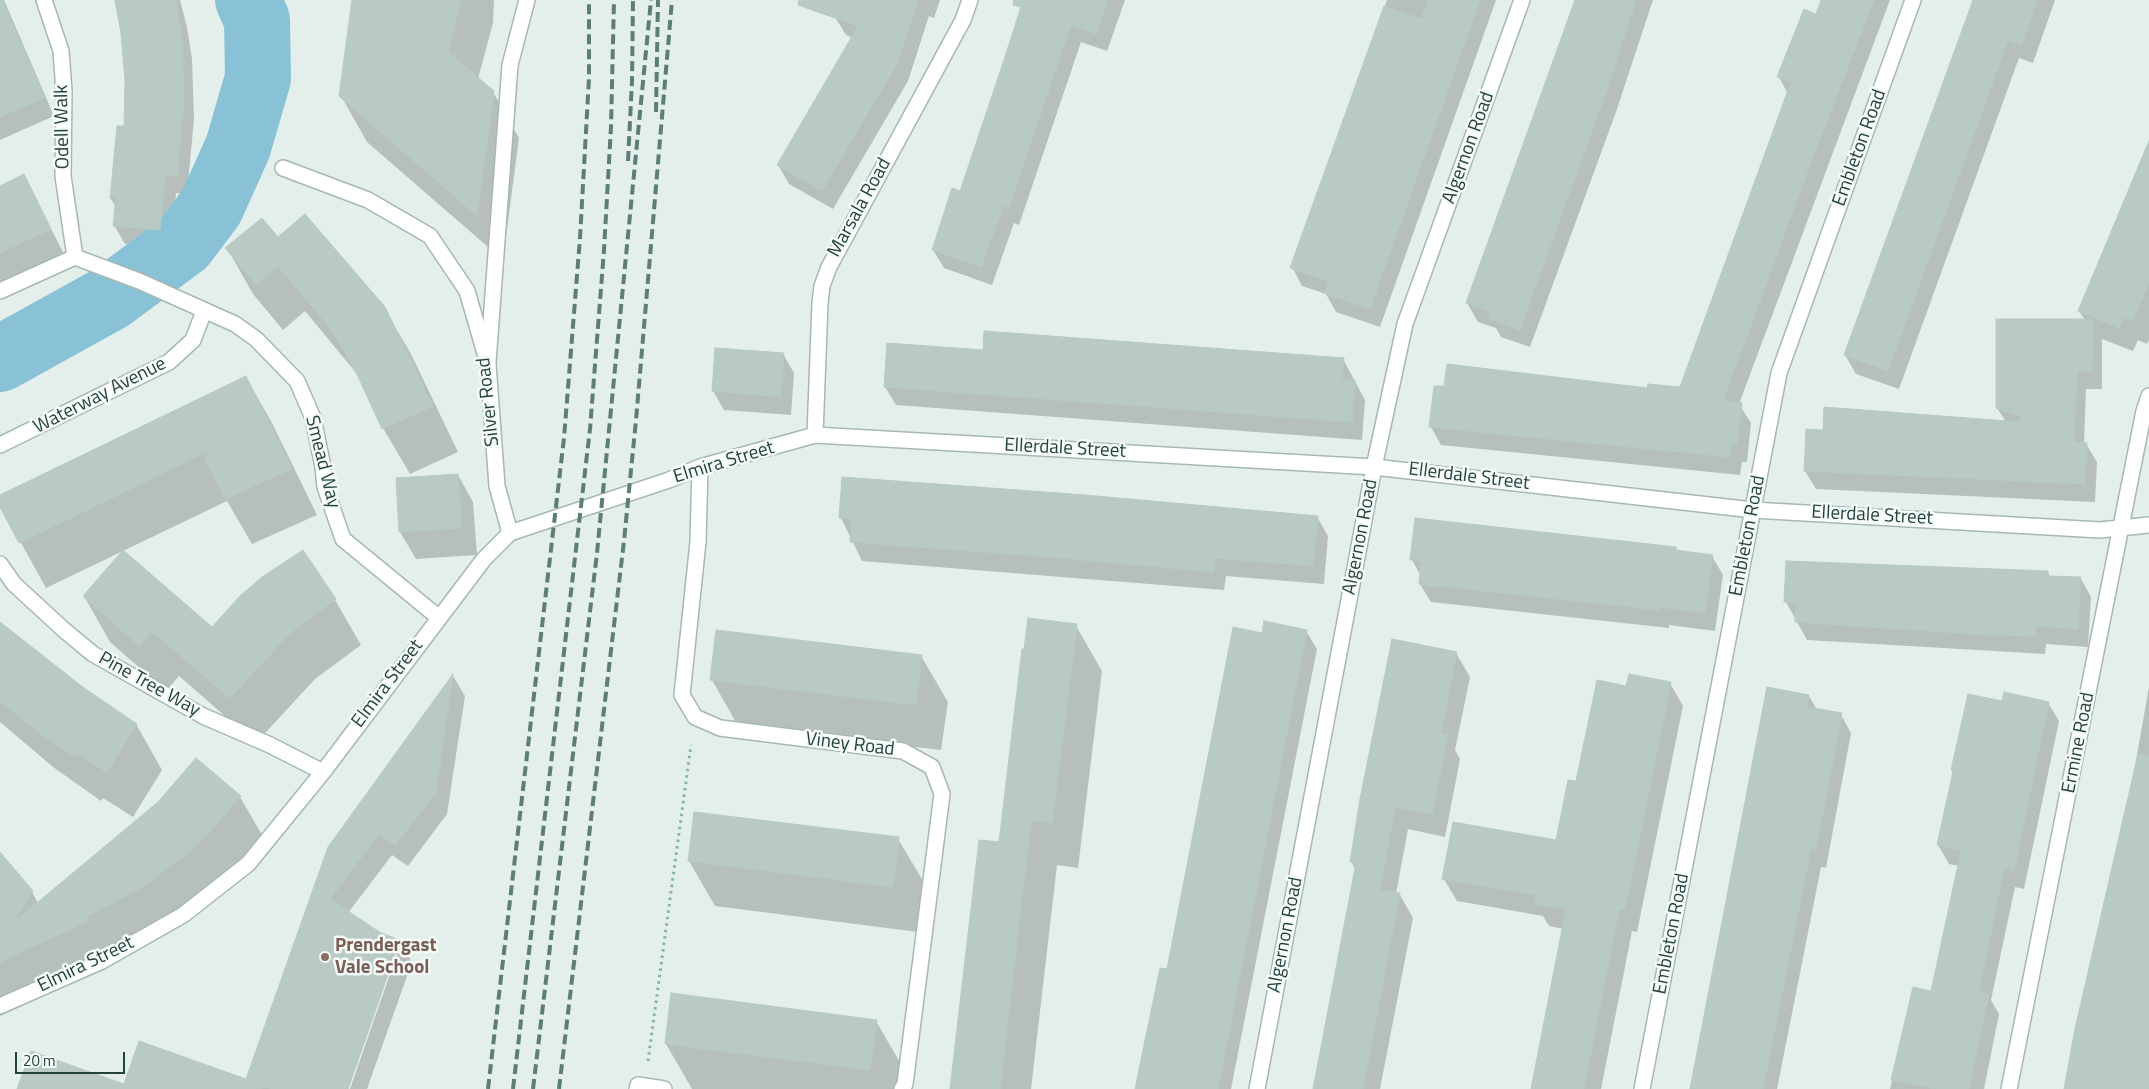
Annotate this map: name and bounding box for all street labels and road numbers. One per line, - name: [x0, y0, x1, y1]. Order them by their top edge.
- street label: Odell Walk: [51, 84, 75, 170]
- street label: Embleton Road: [1828, 87, 1892, 209]
- street label: Algernon Road: [1438, 89, 1500, 207]
- street label: Marsala Road: [823, 155, 897, 261]
- street label: Waterway Avenue: [30, 353, 170, 439]
- street label: Silver Road: [473, 356, 505, 448]
- street label: Smead Way: [299, 413, 345, 511]
- street label: Ellerdale Street: [1004, 434, 1126, 464]
- street label: Elmira Street: [671, 437, 777, 489]
- street label: Ellerdale Street: [1407, 458, 1531, 496]
- street label: Embleton Road: [1725, 474, 1771, 598]
- street label: Algernon Road: [1339, 477, 1383, 597]
- street label: Ellerdale Street: [1811, 501, 1933, 531]
- street label: Elmira Street: [348, 636, 428, 732]
- street label: Pine Tree Way: [94, 648, 204, 722]
- street label: Ermine Road: [2058, 691, 2100, 795]
- street label: Viney Road: [804, 728, 896, 762]
- street label: Embleton Road: [1649, 872, 1695, 996]
- street label: Algernon Road: [1264, 875, 1308, 995]
- street label: Elmira Street: [34, 932, 138, 998]

